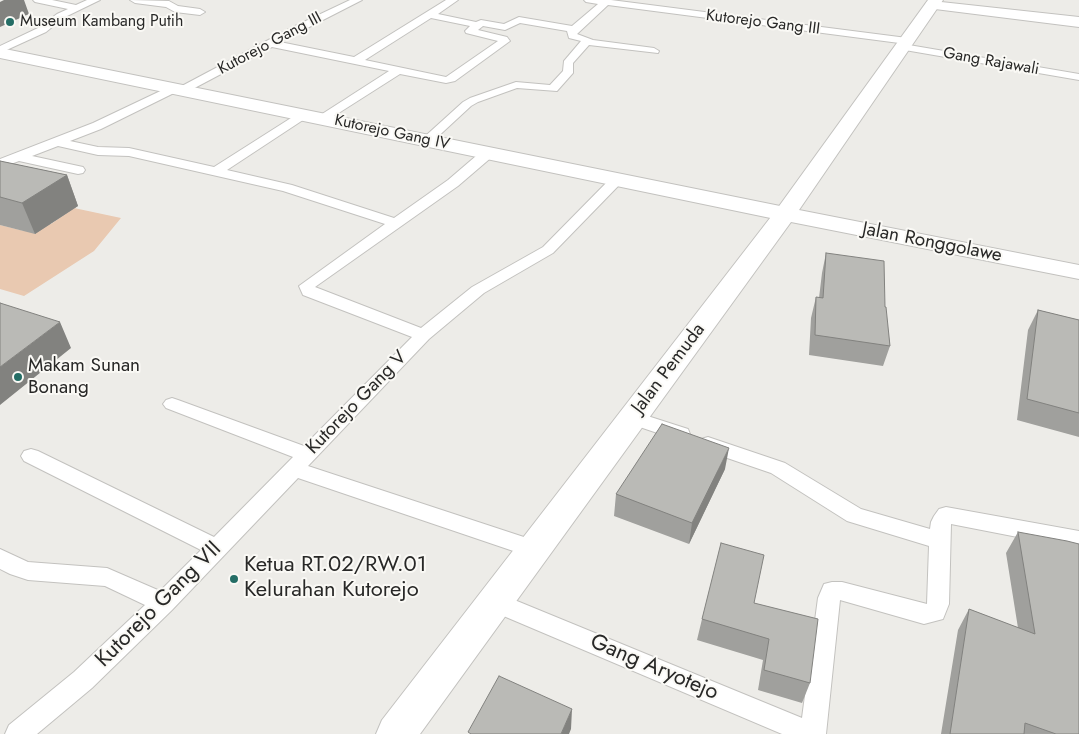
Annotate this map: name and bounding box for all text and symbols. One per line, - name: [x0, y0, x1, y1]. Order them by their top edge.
- street label: Kutorejo Gang III: [705, 6, 821, 40]
- street label: Kutorejo Gang III: [215, 9, 325, 79]
- place label: Museum Kambang Putih: [20, 12, 183, 32]
- marker: Museum Kambang Putih: [4, 16, 16, 28]
- street label: Gang Rajawali: [942, 44, 1040, 80]
- street label: Kutorejo Gang IV: [333, 111, 451, 155]
- street label: Jalan Ronggolawe: [860, 218, 1004, 268]
- street label: Jalan Pemuda: [628, 319, 710, 419]
- street label: Kutorejo Gang V: [302, 347, 412, 459]
- place label: Makam Sunan Bonang: [28, 355, 140, 399]
- marker: Makam Sunan Bonang: [12, 371, 24, 383]
- street label: Kutorejo Gang VII: [91, 537, 227, 673]
- place label: Ketua RT.02/RW.01 Kelurahan Kutorejo: [244, 553, 427, 604]
- marker: Ketua RT.02/RW.01 Kelurahan Kutorejo: [228, 573, 240, 585]
- street label: Gang Aryotejo: [586, 629, 722, 707]

